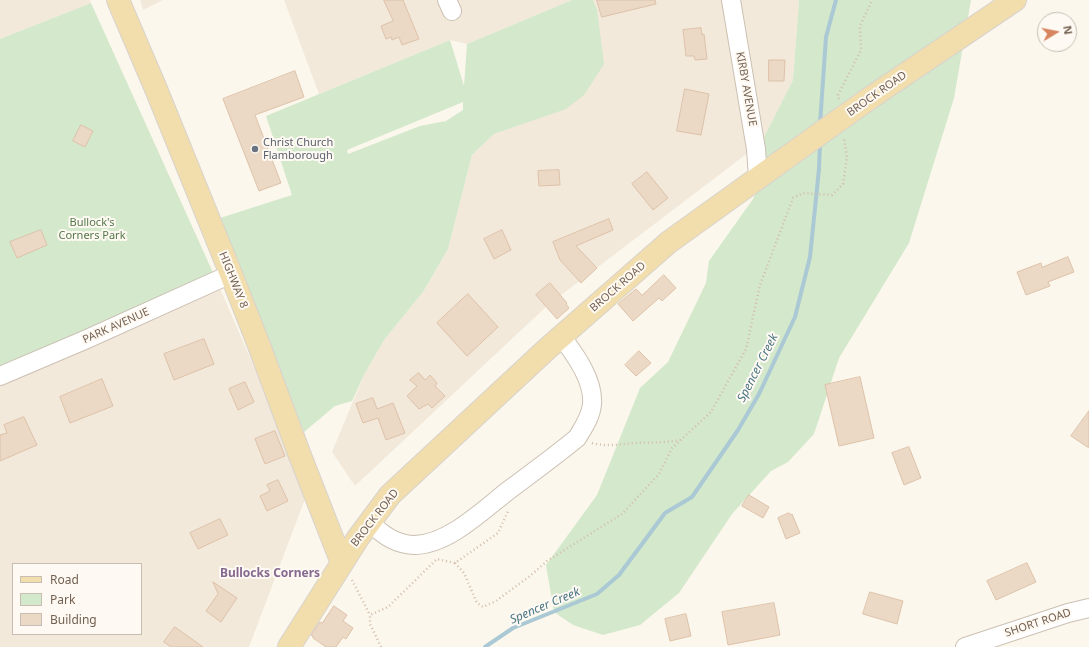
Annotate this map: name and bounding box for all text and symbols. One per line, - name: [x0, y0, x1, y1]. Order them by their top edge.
- north arrow: [1037, 12, 1077, 52]
- text: N: [1060, 24, 1076, 36]
- street label: KIRBY AVENUE: [733, 51, 759, 127]
- street label: BROCK ROAD: [845, 69, 909, 119]
- place label: Christ Church Flamborough: [263, 136, 333, 162]
- marker: Christ Church Flamborough: [250, 144, 260, 154]
- park label: Bullock's Corners Park: [58, 216, 126, 242]
- street label: HIGHWAY 8: [216, 250, 250, 310]
- street label: BROCK ROAD: [587, 259, 649, 315]
- street label: PARK AVENUE: [81, 305, 151, 347]
- water label: Spencer Creek: [735, 331, 781, 405]
- street label: BROCK ROAD: [348, 487, 402, 549]
- legend: [12, 563, 142, 635]
- district label: Bullocks Corners: [220, 567, 320, 581]
- text: Road: [50, 571, 79, 588]
- water label: Spencer Creek: [508, 585, 582, 627]
- text: Park: [50, 591, 75, 608]
- street label: SHORT ROAD: [1003, 606, 1073, 640]
- text: Building: [50, 611, 97, 628]

